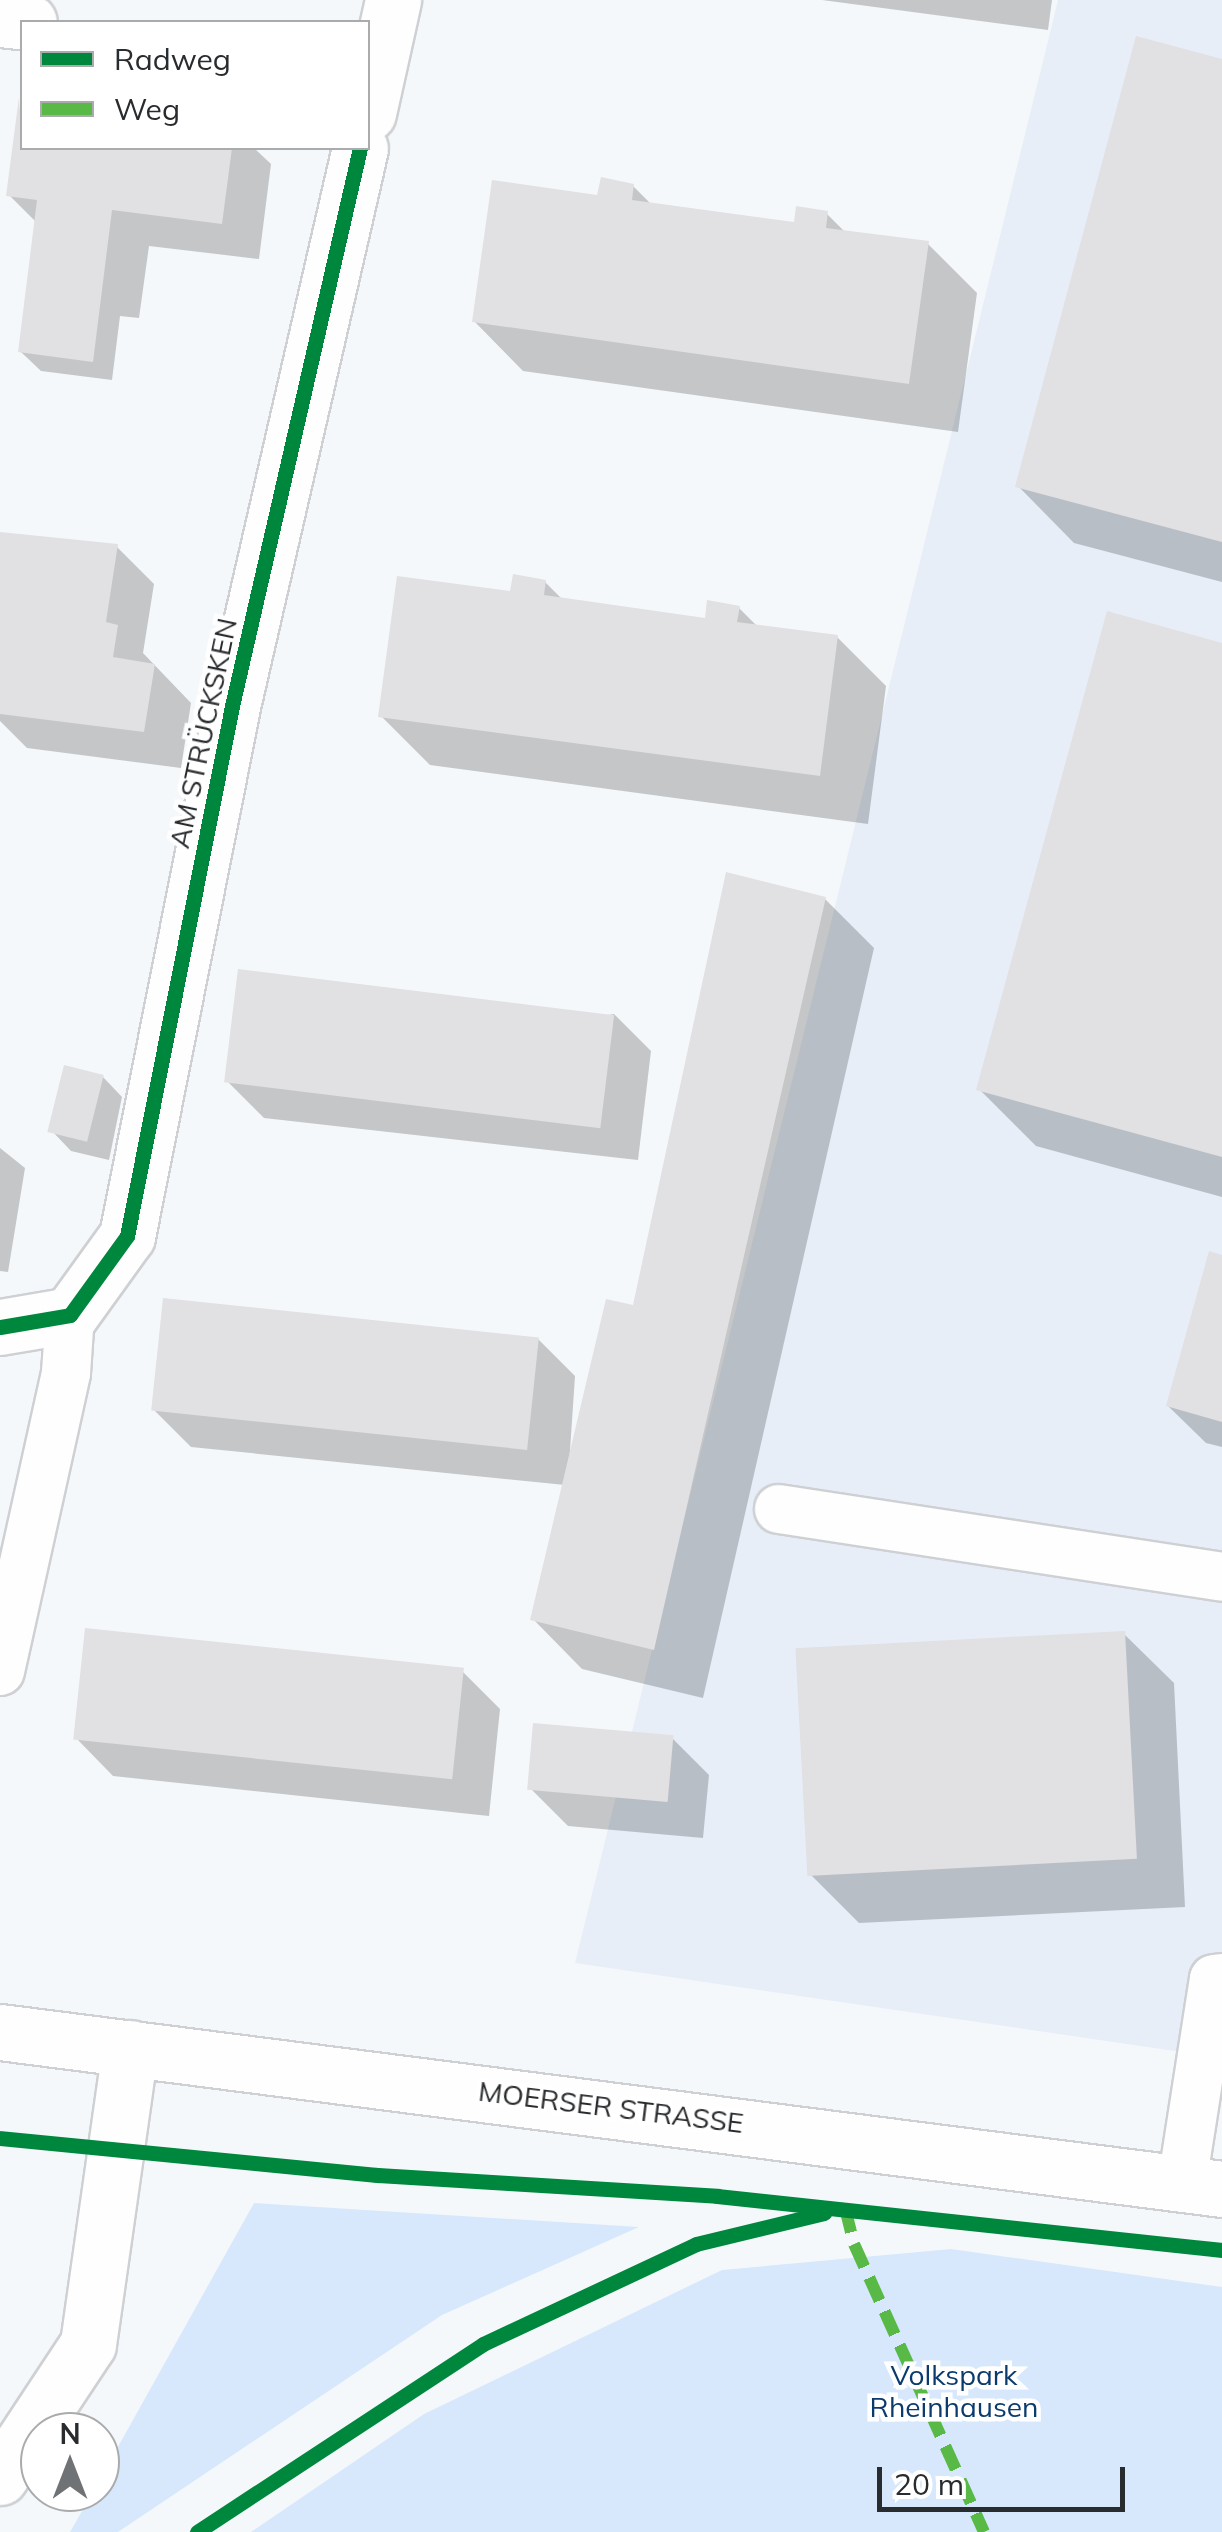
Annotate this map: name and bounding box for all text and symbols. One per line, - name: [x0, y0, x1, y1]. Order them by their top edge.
- legend: [20, 20, 370, 150]
- text: Radweg: [114, 40, 231, 78]
- text: Weg: [114, 90, 180, 128]
- street label: AM STRÜCKSKEN: [162, 615, 244, 851]
- street label: MOERSER STRASSE: [477, 2074, 745, 2140]
- park label: Volkspark Rheinhausen: [870, 2358, 1038, 2424]
- north arrow: [20, 2412, 120, 2512]
- text: N: [59, 2416, 81, 2451]
- scale bar: [882, 2447, 1130, 2509]
- text: 20 m: [894, 2465, 964, 2503]

